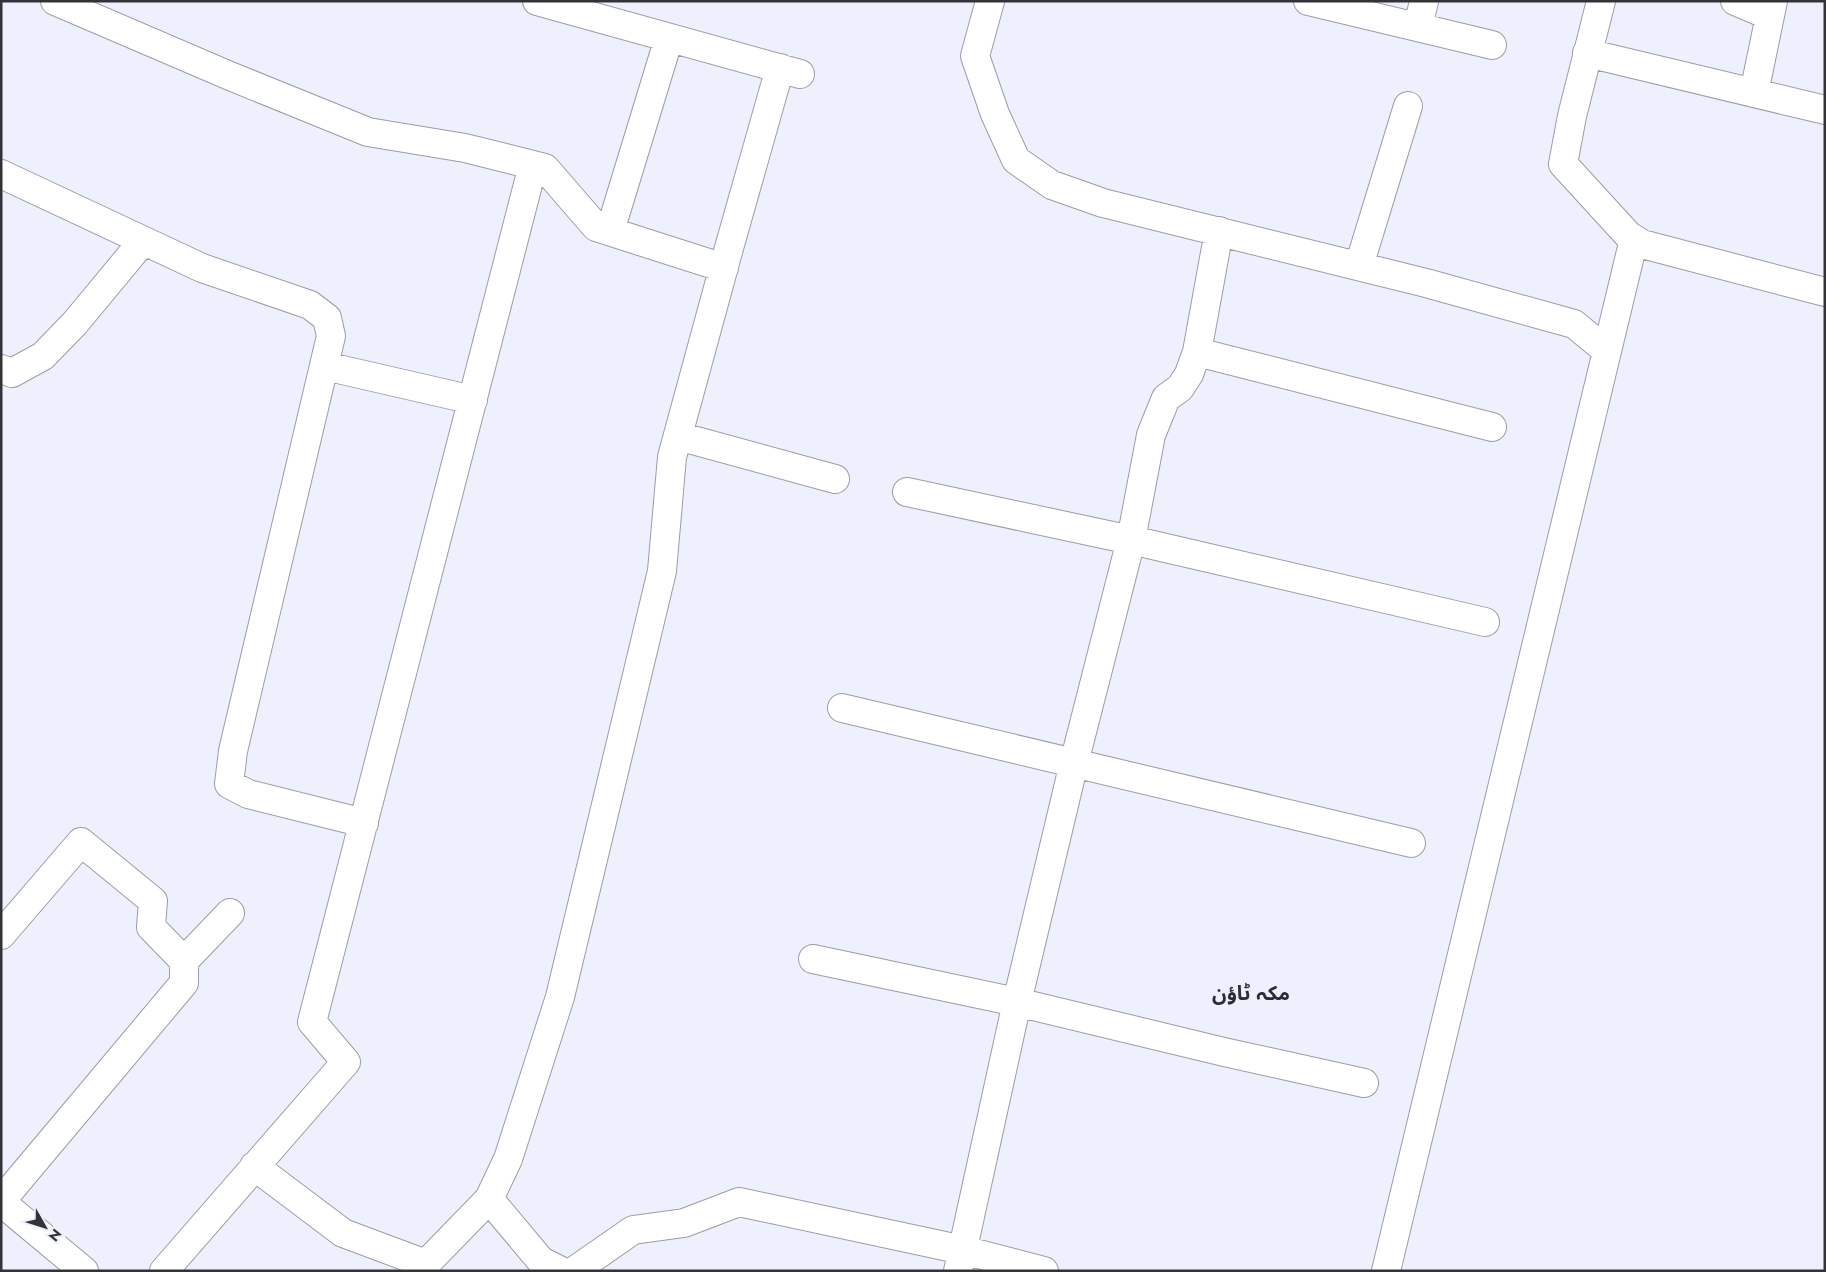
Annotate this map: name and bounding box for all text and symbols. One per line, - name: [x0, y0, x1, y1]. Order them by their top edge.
- district label: مکہ ٹاؤن: [1212, 979, 1290, 1008]
- north arrow: [20, 1202, 70, 1252]
- text: N: [44, 1225, 66, 1246]

